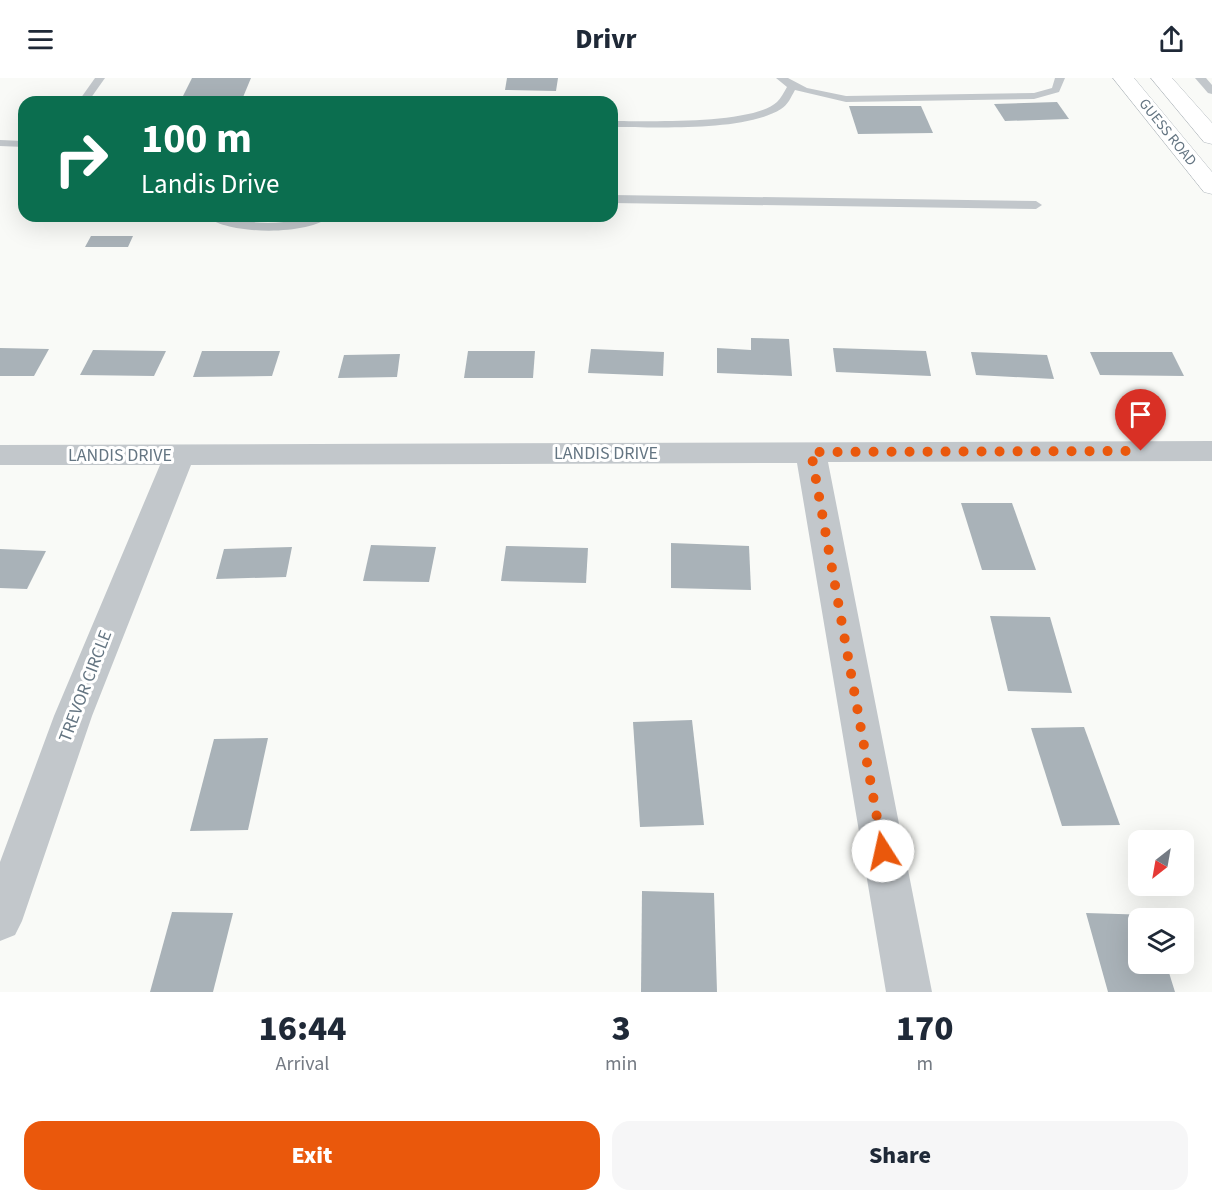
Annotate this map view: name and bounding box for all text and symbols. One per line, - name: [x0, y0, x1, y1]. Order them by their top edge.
- text: Drivr: [575, 20, 637, 59]
- icon: menu: [24, 23, 57, 56]
- icon: share: [1155, 23, 1188, 56]
- street label: GUESS ROAD: [1134, 94, 1201, 171]
- text: 100 m: [141, 109, 252, 169]
- icon: right: [42, 120, 120, 198]
- text: Landis Drive: [141, 165, 279, 204]
- pin: [1115, 389, 1166, 451]
- icon: arrive: [1124, 398, 1157, 431]
- street label: LANDIS DRIVE: [554, 441, 658, 466]
- street label: LANDIS DRIVE: [68, 443, 172, 468]
- street label: TREVOR CIRCLE: [53, 627, 118, 746]
- position arrow: [851, 819, 915, 883]
- north arrow: [1128, 830, 1194, 896]
- map controls: [1128, 830, 1194, 974]
- button: layers: [1128, 908, 1194, 974]
- text: 16:44: [258, 1003, 347, 1054]
- text: 3: [612, 1003, 631, 1054]
- text: 170: [896, 1003, 954, 1054]
- text: Arrival: [276, 1050, 329, 1078]
- text: min: [605, 1050, 637, 1078]
- text: m: [916, 1050, 933, 1078]
- button: Exit: [24, 1121, 600, 1190]
- button: Share: [612, 1121, 1188, 1190]

